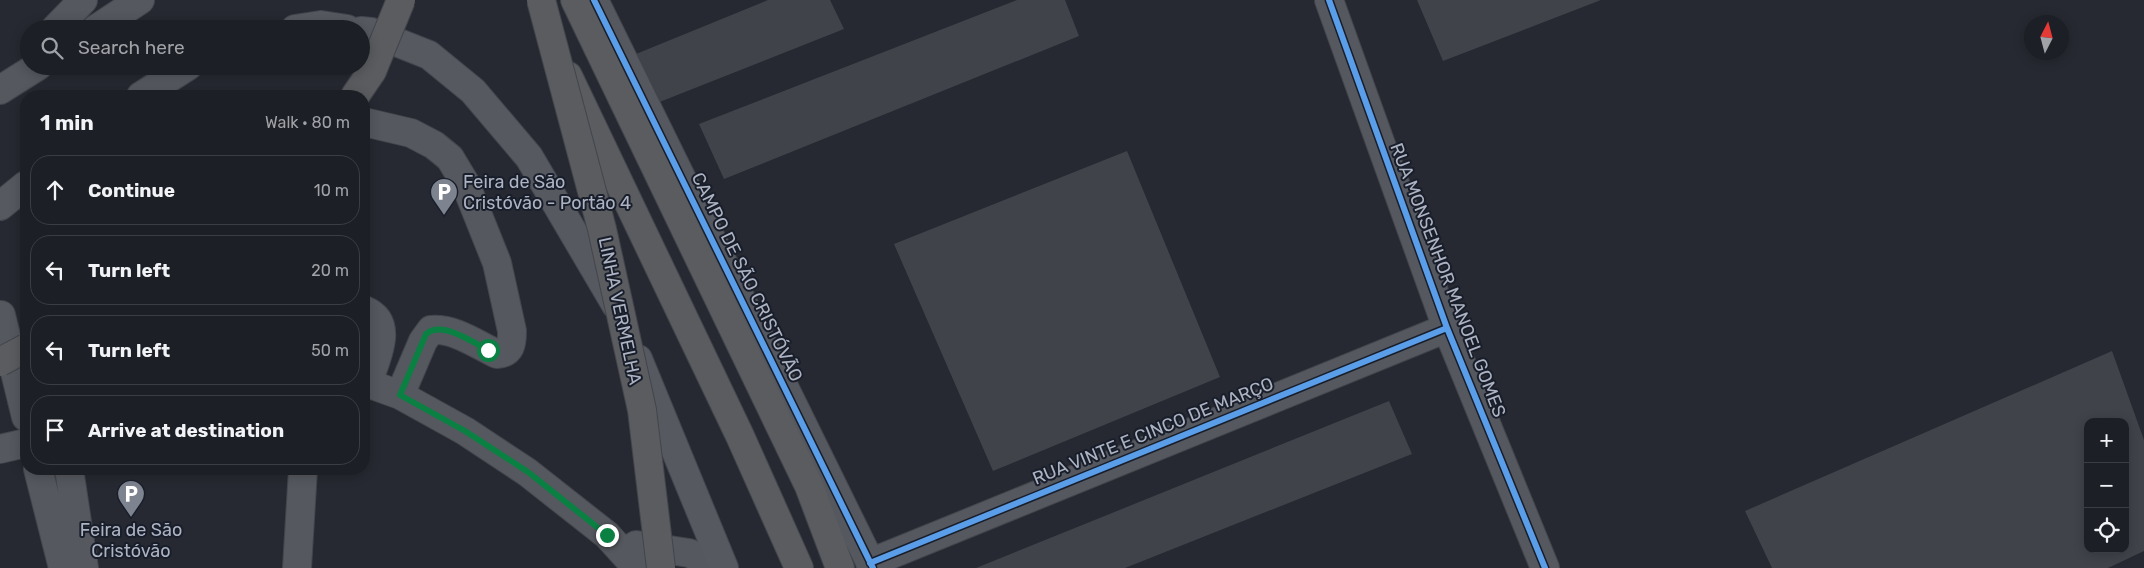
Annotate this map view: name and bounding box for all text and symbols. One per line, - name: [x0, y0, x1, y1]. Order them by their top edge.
- north arrow: [2024, 15, 2069, 60]
- search box: [20, 20, 370, 75]
- icon: search: [38, 34, 66, 62]
- text: Search here: [78, 36, 185, 59]
- text: 1 min: [40, 110, 94, 135]
- text: Walk · 80 m: [265, 113, 350, 132]
- street label: RUA MONSENHOR MANOEL GOMES: [1385, 140, 1511, 420]
- street label: CAMPO DE SÃO CRISTÓVÃO: [687, 169, 807, 385]
- place label: Feira de São Cristóvão - Portão 4: [463, 171, 631, 214]
- icon: ahead: [41, 176, 69, 204]
- parking icon: Feira de São Cristóvão - Portão 4: [429, 177, 459, 216]
- text: Continue: [88, 179, 175, 202]
- text: 10 m: [314, 181, 349, 200]
- street label: LINHA VERMELHA: [594, 235, 646, 387]
- icon: left: [41, 256, 69, 284]
- text: Turn left: [88, 259, 170, 282]
- text: 20 m: [311, 261, 349, 280]
- icon: left: [41, 336, 69, 364]
- text: Turn left: [88, 339, 170, 362]
- route start: [477, 339, 500, 362]
- text: 50 m: [311, 341, 349, 360]
- street label: RUA VINTE E CINCO DE MARÇO: [1029, 372, 1277, 490]
- icon: arrive: [41, 416, 69, 444]
- map controls: [2084, 418, 2129, 553]
- button: +: [2084, 418, 2129, 463]
- text: Arrive at destination: [88, 419, 284, 442]
- button: −: [2084, 463, 2129, 508]
- parking icon: Feira de São Cristóvão: [116, 479, 146, 518]
- button: locate: [2084, 508, 2129, 553]
- place label: Feira de São Cristóvão: [80, 519, 182, 562]
- route end: [596, 524, 619, 547]

